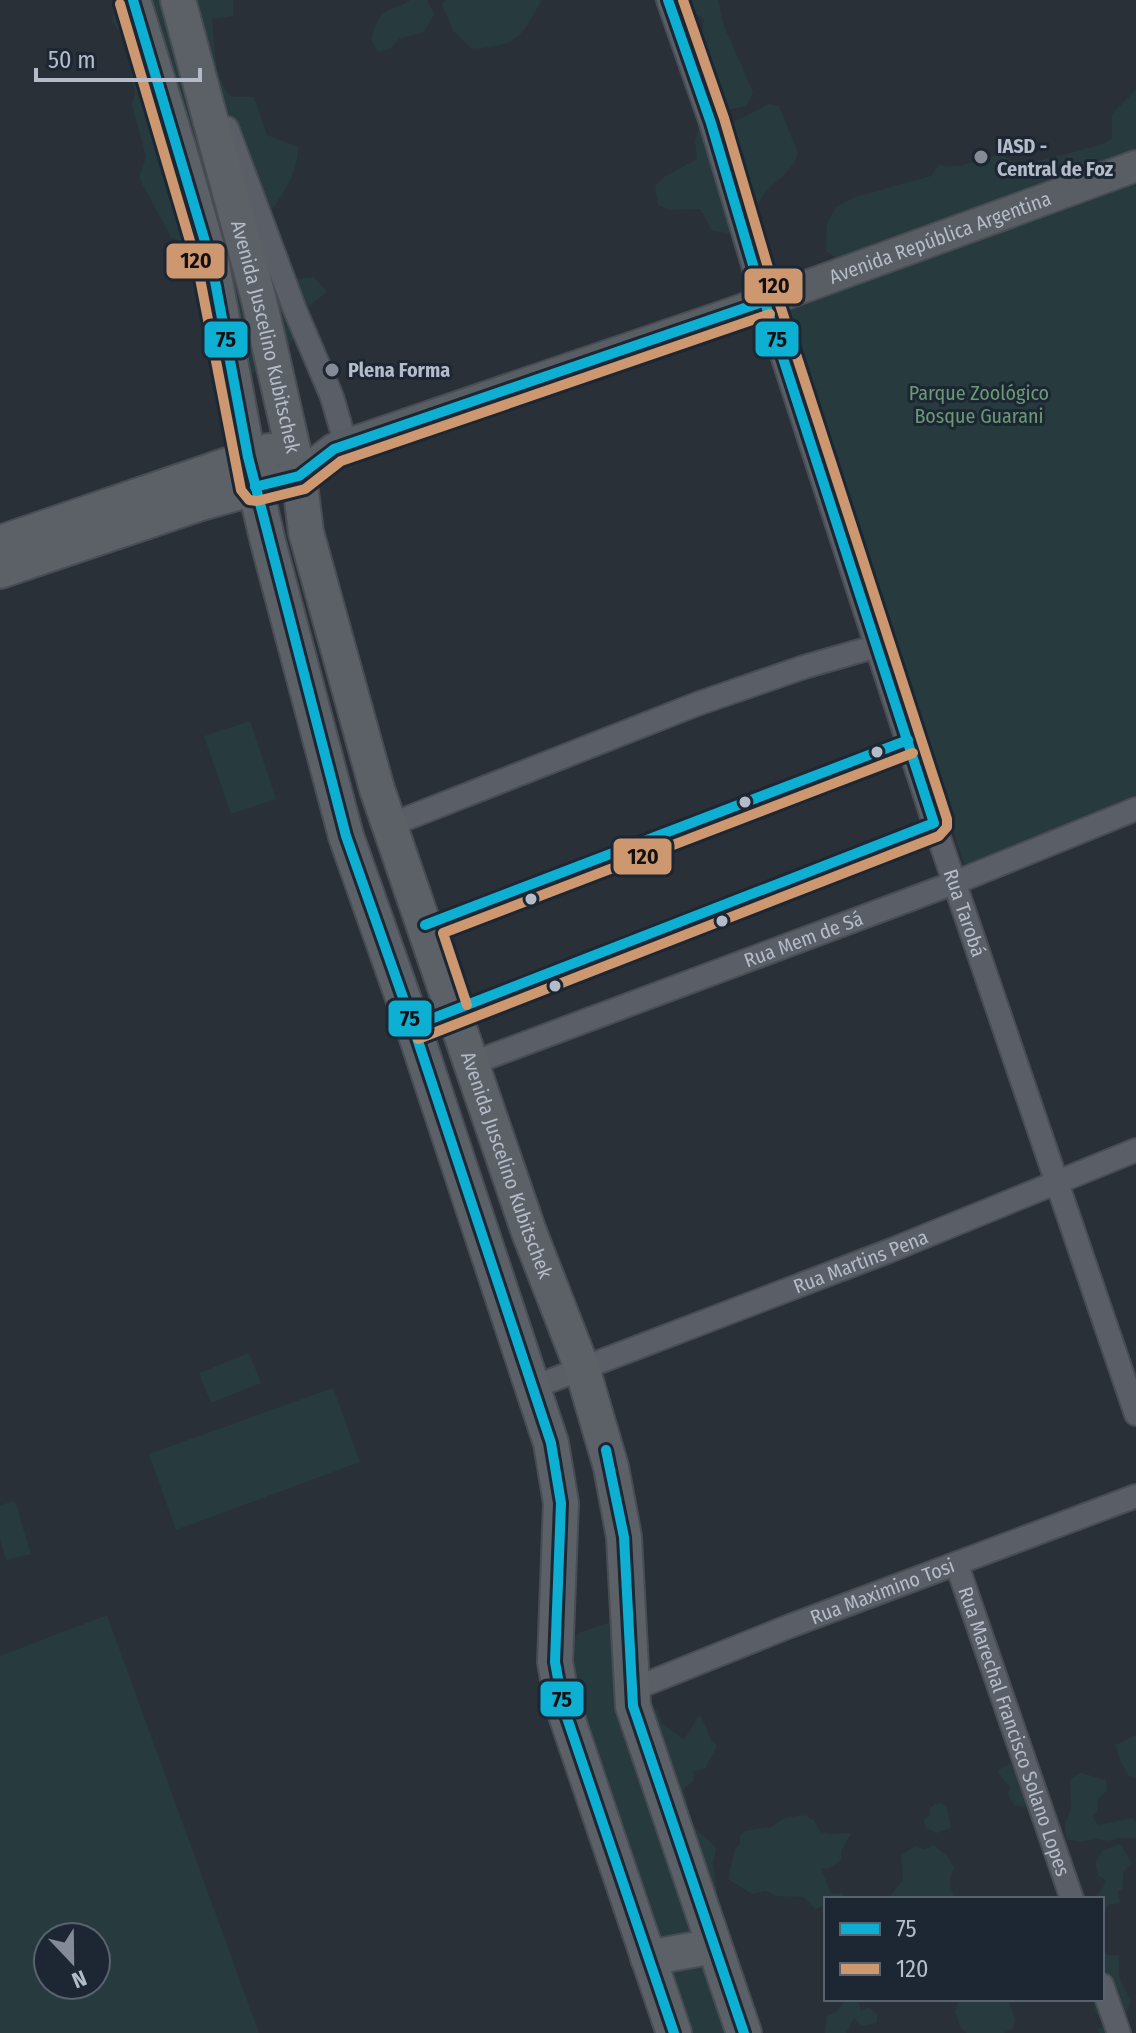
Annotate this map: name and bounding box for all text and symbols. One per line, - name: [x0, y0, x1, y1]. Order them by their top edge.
- scale bar: [36, 32, 200, 82]
- text: 50 m: [48, 46, 96, 74]
- place label: IASD - Central de Foz: [997, 134, 1114, 181]
- marker: IASD - Central de Foz: [972, 148, 990, 166]
- street label: Avenida República Argentina: [826, 186, 1054, 289]
- street label: Avenida Juscelino Kubitschek: [226, 218, 306, 456]
- line badge: 120: [165, 242, 226, 280]
- text: 120: [180, 247, 212, 274]
- line badge: 120: [743, 267, 804, 305]
- text: 120: [758, 272, 790, 299]
- line badge: 75: [203, 320, 249, 359]
- line badge: 75: [754, 320, 800, 358]
- text: 75: [216, 326, 236, 353]
- text: 75: [767, 326, 787, 353]
- place label: Plena Forma: [348, 358, 450, 382]
- marker: Plena Forma: [323, 361, 341, 379]
- park label: Parque Zoológico Bosque Guarani: [909, 381, 1049, 428]
- unlabelled marker: [869, 744, 885, 760]
- unlabelled marker: [737, 794, 753, 810]
- line badge: 120: [612, 837, 673, 876]
- text: 120: [627, 843, 659, 870]
- street label: Rua Tarobá: [939, 866, 991, 960]
- unlabelled marker: [523, 891, 539, 907]
- street label: Rua Mem de Sá: [741, 906, 866, 972]
- unlabelled marker: [714, 913, 730, 929]
- unlabelled marker: [547, 978, 563, 994]
- line badge: 75: [387, 999, 433, 1038]
- text: 75: [400, 1005, 420, 1032]
- street label: Avenida Juscelino Kubitschek: [456, 1048, 558, 1282]
- street label: Rua Martins Pena: [790, 1224, 932, 1298]
- street label: Rua Maximino Tosi: [807, 1553, 958, 1629]
- street label: Rua Marechal Francisco Solano Lopes: [953, 1584, 1075, 1879]
- line badge: 75: [539, 1680, 585, 1718]
- text: 75: [552, 1686, 572, 1713]
- legend: [824, 1897, 1104, 2001]
- text: 75: [896, 1915, 916, 1943]
- north arrow: [32, 1921, 112, 2001]
- text: 120: [896, 1955, 928, 1983]
- text: N: [68, 1964, 90, 1994]

